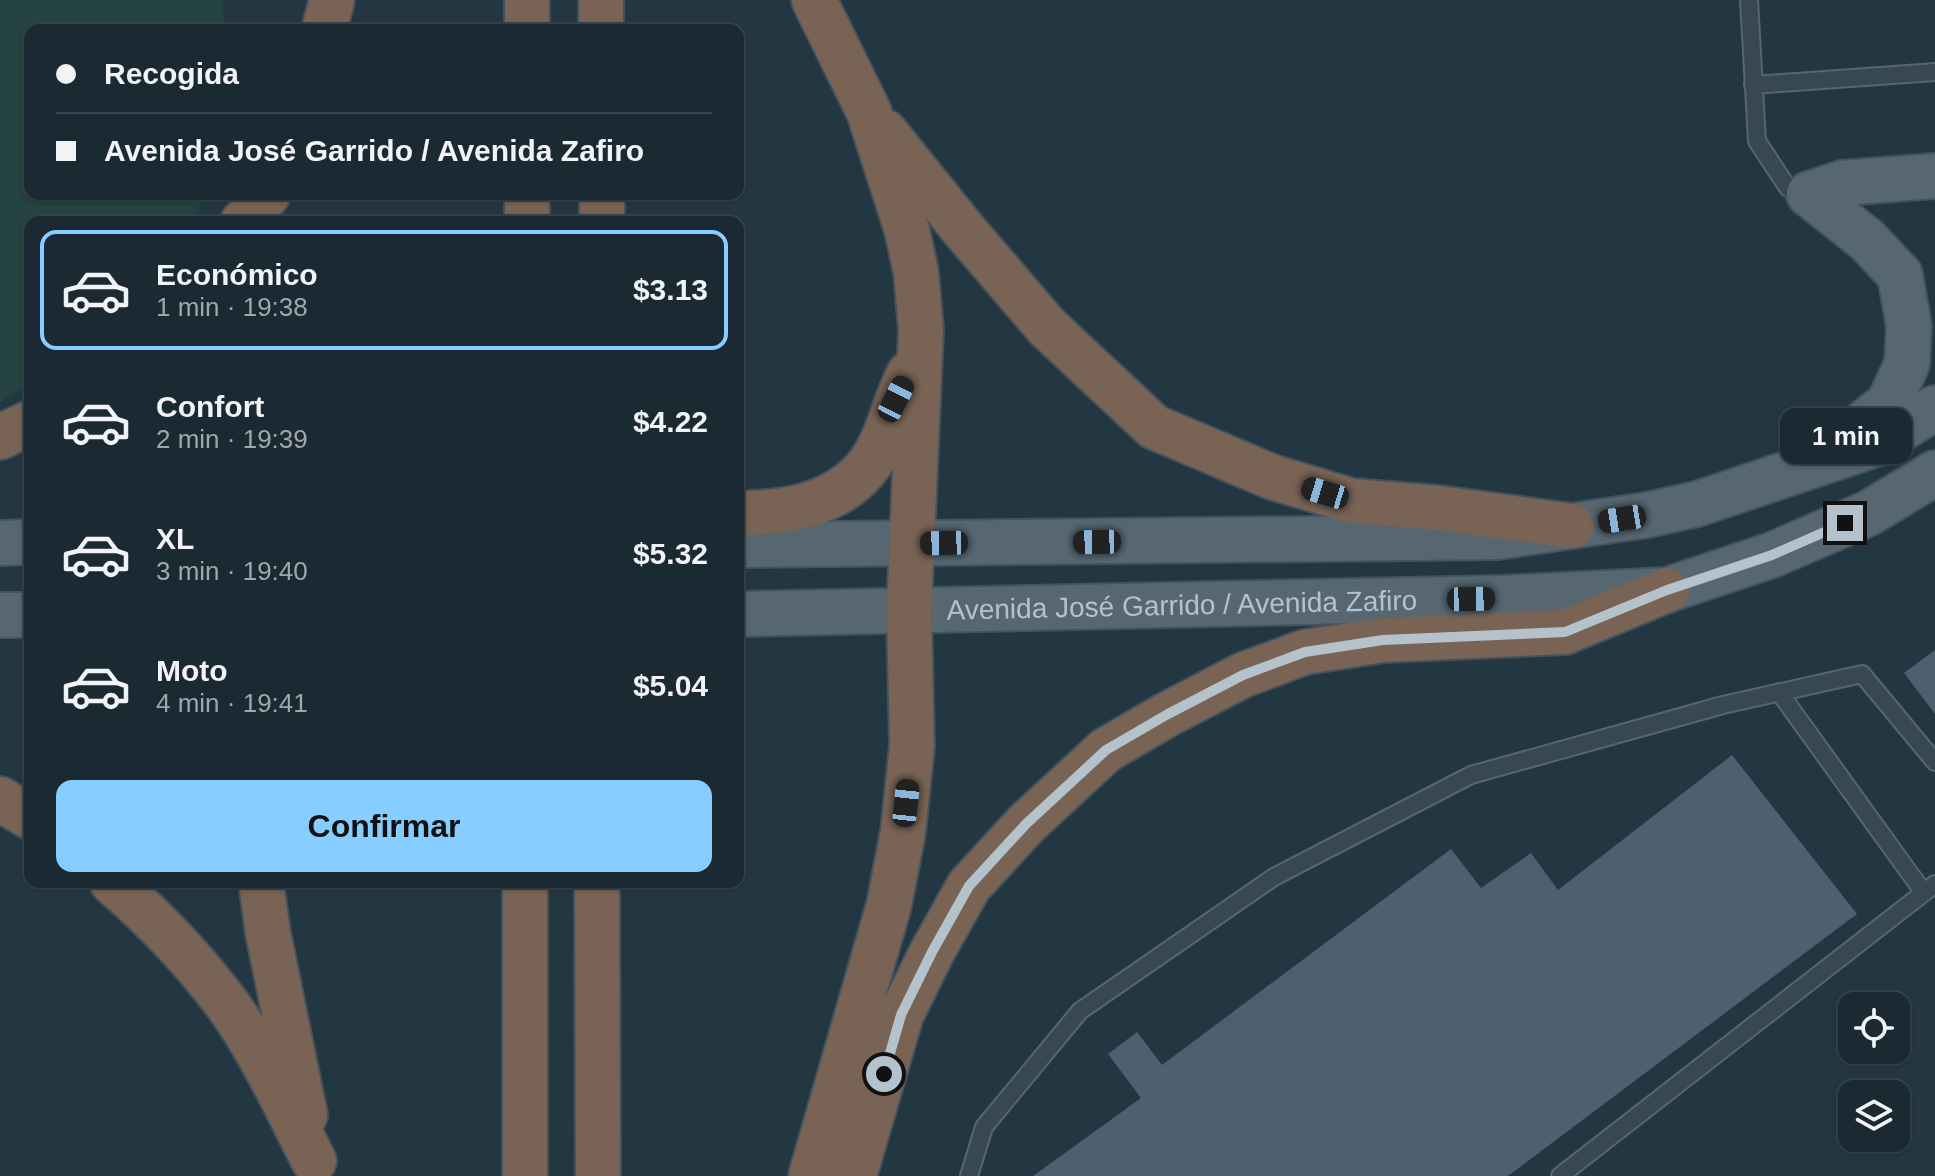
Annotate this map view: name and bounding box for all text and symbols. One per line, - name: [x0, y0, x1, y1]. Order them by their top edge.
- text: Recogida: [104, 57, 239, 90]
- text: Avenida José Garrido / Avenida Zafiro: [104, 134, 644, 167]
- icon: car: [60, 254, 132, 326]
- text: Económico: [156, 258, 318, 291]
- text: $3.13: [633, 273, 708, 306]
- text: 1 min · 19:38: [156, 292, 308, 322]
- car: [874, 372, 918, 426]
- icon: car: [60, 386, 132, 458]
- text: Confort: [156, 390, 264, 423]
- text: $4.22: [633, 405, 708, 438]
- callout: 1 min: [1779, 407, 1911, 463]
- text: 1 min: [1812, 421, 1880, 451]
- text: 2 min · 19:39: [156, 424, 308, 454]
- car: [1299, 475, 1351, 511]
- car: [1596, 503, 1648, 535]
- route end: [1827, 505, 1863, 541]
- icon: car: [60, 518, 132, 590]
- text: XL: [156, 522, 194, 555]
- car: [1073, 530, 1121, 554]
- car: [920, 531, 968, 555]
- text: $5.32: [633, 537, 708, 570]
- text: 3 min · 19:40: [156, 556, 308, 586]
- street label: Avenida José Garrido / Avenida Zafiro: [946, 584, 1418, 625]
- car: [1447, 587, 1495, 611]
- icon: car: [60, 650, 132, 722]
- text: Moto: [156, 654, 228, 687]
- text: $5.04: [633, 669, 708, 702]
- text: 4 min · 19:41: [156, 688, 308, 718]
- car: [892, 778, 920, 828]
- button: Confirmar: [56, 780, 712, 872]
- map controls: [1838, 992, 1910, 1152]
- button: locate: [1838, 992, 1910, 1064]
- route start: [866, 1056, 902, 1092]
- button: layers: [1838, 1080, 1910, 1152]

